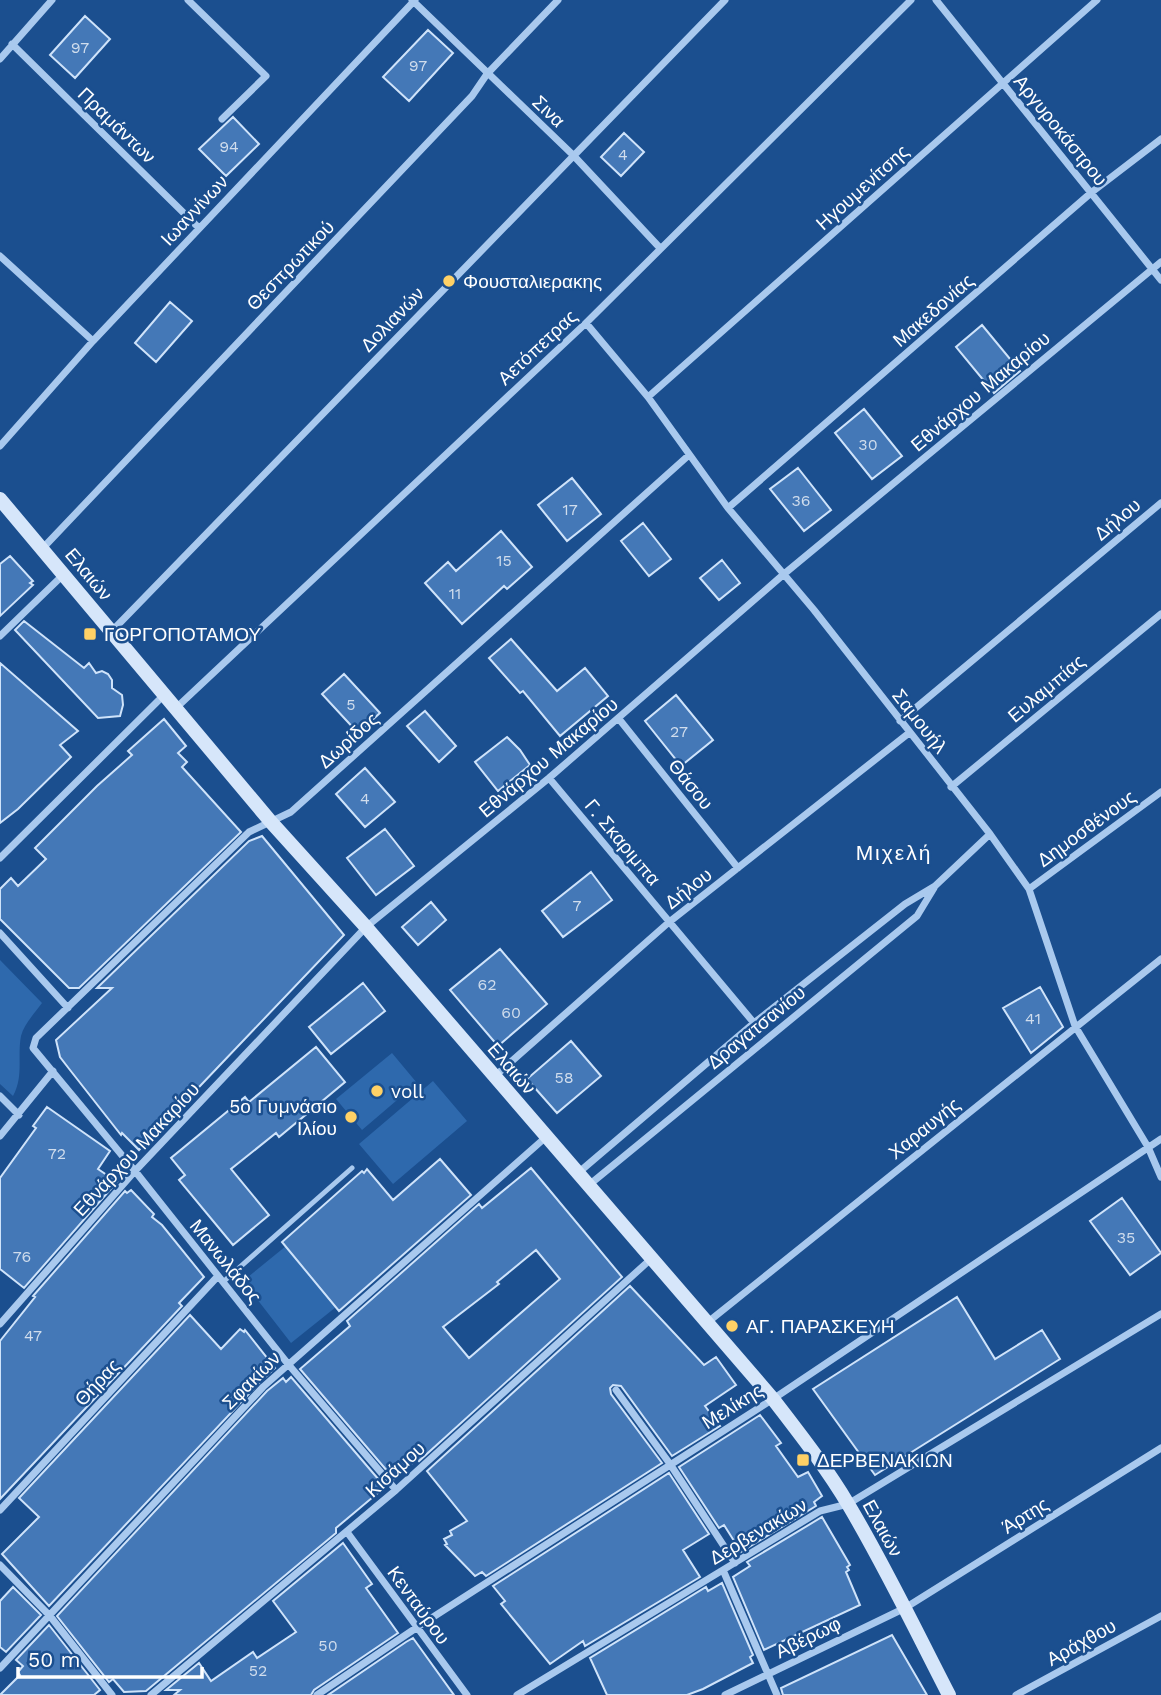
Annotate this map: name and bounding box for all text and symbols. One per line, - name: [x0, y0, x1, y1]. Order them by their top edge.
- house number: 97: [71, 38, 89, 57]
- house number: 97: [409, 56, 427, 75]
- street label: Αργυροκάστρου: [1009, 70, 1112, 190]
- street label: Πραμάντων: [73, 83, 160, 168]
- street label: Σινα: [528, 90, 570, 132]
- house number: 94: [219, 137, 239, 156]
- street label: Ηγουμενίτσης: [811, 140, 913, 235]
- house number: 4: [618, 145, 628, 164]
- street label: Ιωαννίνων: [156, 170, 233, 250]
- street label: Θεσπρωτικού: [242, 216, 339, 315]
- street label: Μακεδονίας: [888, 269, 979, 352]
- place label: Φουσταλιερακης: [463, 270, 602, 293]
- marker: Φουσταλιερακης: [441, 273, 457, 289]
- street label: Δολιανών: [356, 282, 429, 357]
- street label: Αετόπετρας: [493, 305, 582, 390]
- street label: Εθνάρχου Μακαρίου: [906, 326, 1055, 456]
- house number: 30: [858, 435, 878, 454]
- house number: 36: [791, 491, 811, 510]
- street label: Δήλου: [1089, 493, 1145, 545]
- house number: 17: [562, 500, 578, 519]
- street label: Ελαιών: [60, 543, 117, 605]
- house number: 15: [496, 551, 512, 570]
- house number: 11: [449, 584, 461, 603]
- place label: ΓΟΡΓΟΠΟΤΑΜΟΥ: [104, 623, 262, 646]
- marker: ΓΟΡΓΟΠΟΤΑΜΟΥ: [82, 626, 98, 642]
- street label: Ευλαμπίας: [1003, 650, 1090, 727]
- street label: Σαμουήλ: [887, 684, 952, 759]
- street label: Εθνάρχου Μακαρίου: [474, 692, 623, 822]
- house number: 5: [346, 695, 356, 714]
- street label: Δωρίδος: [314, 707, 383, 773]
- house number: 27: [670, 722, 688, 741]
- street label: Θάσου: [663, 754, 718, 814]
- street label: Δημοσθένους: [1033, 785, 1140, 872]
- house number: 4: [360, 789, 370, 808]
- street label: Γ. Σκαριμπα: [580, 794, 665, 890]
- district label: Μιχελή: [856, 840, 932, 865]
- street label: Δήλου: [660, 863, 716, 914]
- house number: 7: [573, 896, 582, 915]
- house number: 62: [477, 975, 497, 994]
- street label: Δραγατσανίου: [703, 981, 810, 1074]
- house number: 60: [501, 1003, 521, 1022]
- house number: 41: [1025, 1009, 1041, 1028]
- street label: Ελαιών: [483, 1038, 540, 1099]
- house number: 58: [554, 1068, 574, 1087]
- street label: Εθνάρχου Μακαρίου: [68, 1078, 204, 1221]
- place label: voll: [391, 1080, 424, 1103]
- marker: voll: [369, 1083, 385, 1099]
- street label: Χαραυγής: [884, 1093, 965, 1164]
- place label: 5ο Γυμνάσιο Ιλίου: [229, 1095, 337, 1140]
- marker: 5ο Γυμνάσιο Ιλίου: [343, 1109, 359, 1125]
- house number: 72: [48, 1144, 66, 1163]
- street label: Μανωλάδος: [185, 1215, 266, 1308]
- house number: 35: [1117, 1228, 1135, 1247]
- house number: 76: [13, 1247, 31, 1266]
- place label: ΑΓ. ΠΑΡΑΣΚΕΥΗ: [746, 1315, 895, 1338]
- marker: ΑΓ. ΠΑΡΑΣΚΕΥΗ: [724, 1318, 740, 1334]
- house number: 47: [24, 1326, 42, 1345]
- street label: Σφακίων: [217, 1346, 285, 1414]
- street label: Θήρας: [70, 1354, 125, 1411]
- street label: Μελίκης: [698, 1379, 767, 1434]
- street label: Κισάμου: [361, 1437, 430, 1502]
- place label: ΔΕΡΒΕΝΑΚΙΩΝ: [817, 1449, 953, 1472]
- marker: ΔΕΡΒΕΝΑΚΙΩΝ: [795, 1452, 811, 1468]
- street label: Άρτης: [998, 1492, 1053, 1539]
- street label: Δερβενακίων: [705, 1493, 811, 1570]
- street label: Ελαιών: [858, 1496, 908, 1561]
- street label: Κενταύρου: [383, 1562, 455, 1649]
- street label: Αβέρωφ: [772, 1612, 845, 1663]
- street label: Αράχθου: [1042, 1614, 1120, 1671]
- scale bar: [18, 1636, 201, 1680]
- house number: 50: [318, 1636, 338, 1655]
- text: 50 m: [28, 1647, 80, 1672]
- house number: 52: [249, 1661, 267, 1680]

